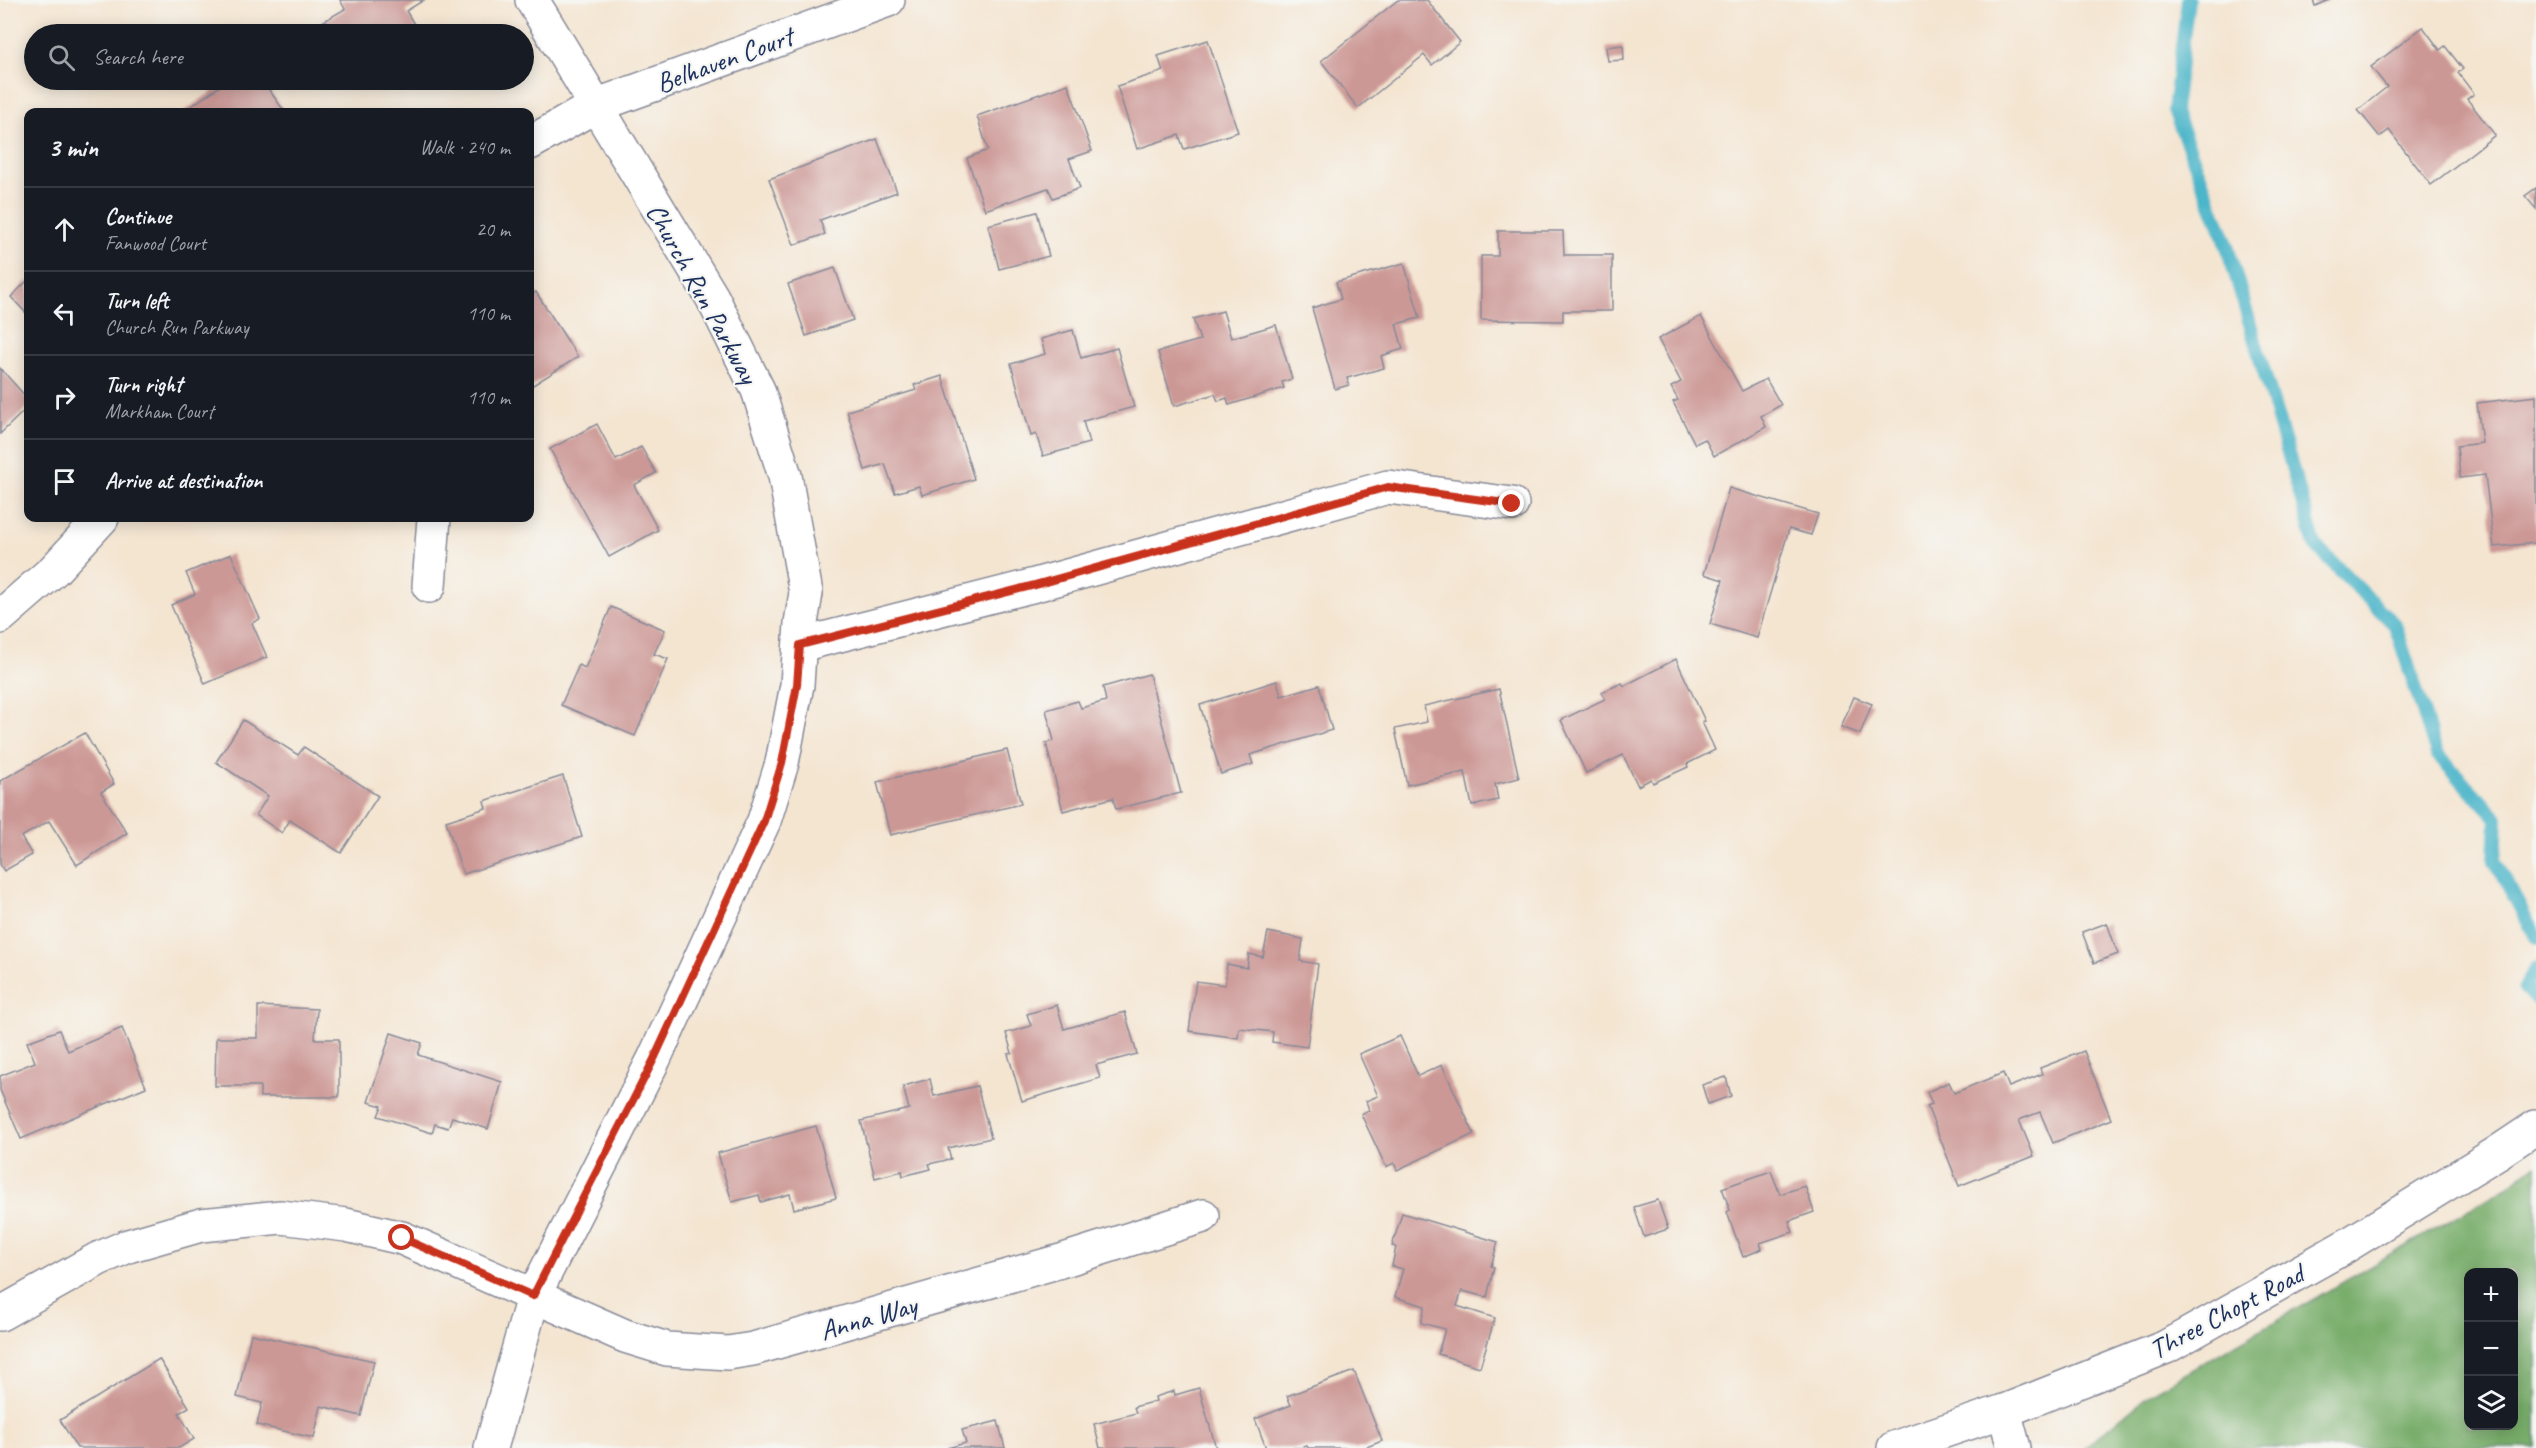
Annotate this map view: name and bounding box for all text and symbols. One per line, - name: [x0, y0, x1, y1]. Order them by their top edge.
- street label: Belhaven Court: [651, 17, 801, 100]
- search box: [24, 24, 534, 90]
- icon: search: [45, 41, 78, 74]
- text: Search here: [93, 43, 183, 71]
- text: 3 min: [48, 131, 98, 164]
- text: Walk · 240 m: [420, 135, 510, 160]
- street label: Church Run Parkway: [639, 197, 768, 392]
- text: Continue: [105, 203, 171, 231]
- icon: ahead: [48, 213, 81, 246]
- text: 20 m: [476, 217, 510, 242]
- text: Fanwood Court: [105, 231, 206, 256]
- text: Turn left: [105, 287, 169, 315]
- icon: left: [48, 297, 81, 330]
- text: 110 m: [467, 301, 510, 326]
- text: Church Run Parkway: [105, 315, 249, 340]
- text: Turn right: [105, 371, 182, 399]
- icon: right: [48, 381, 81, 414]
- text: 110 m: [467, 385, 510, 410]
- text: Markham Court: [105, 399, 214, 424]
- icon: arrive: [48, 465, 81, 498]
- text: Arrive at destination: [105, 467, 262, 495]
- route end: [1498, 490, 1524, 516]
- route start: [388, 1224, 414, 1250]
- street label: Three Chopt Road: [2143, 1254, 2313, 1367]
- map controls: [2464, 1268, 2518, 1430]
- button: +: [2464, 1268, 2518, 1322]
- street label: Anna Way: [816, 1286, 923, 1348]
- button: −: [2464, 1322, 2518, 1376]
- button: layers: [2464, 1376, 2518, 1430]

